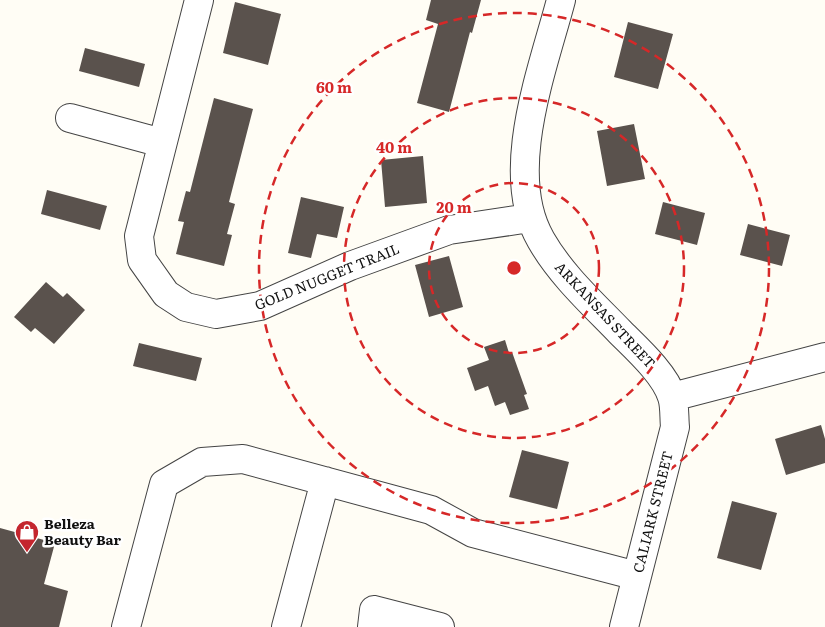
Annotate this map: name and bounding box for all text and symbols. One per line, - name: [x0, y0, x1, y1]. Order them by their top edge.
- text: 60 m: [316, 75, 352, 98]
- text: 40 m: [376, 135, 412, 158]
- text: 20 m: [436, 195, 472, 218]
- street label: GOLD NUGGET TRAIL: [251, 238, 402, 314]
- street label: ARKANSAS STREET: [551, 257, 660, 372]
- centre of rings: [505, 259, 523, 277]
- street label: CALIARK STREET: [627, 449, 677, 575]
- place label: Belleza Beauty Bar: [44, 513, 121, 549]
- shop icon: Belleza Beauty Bar: [14, 519, 40, 553]

